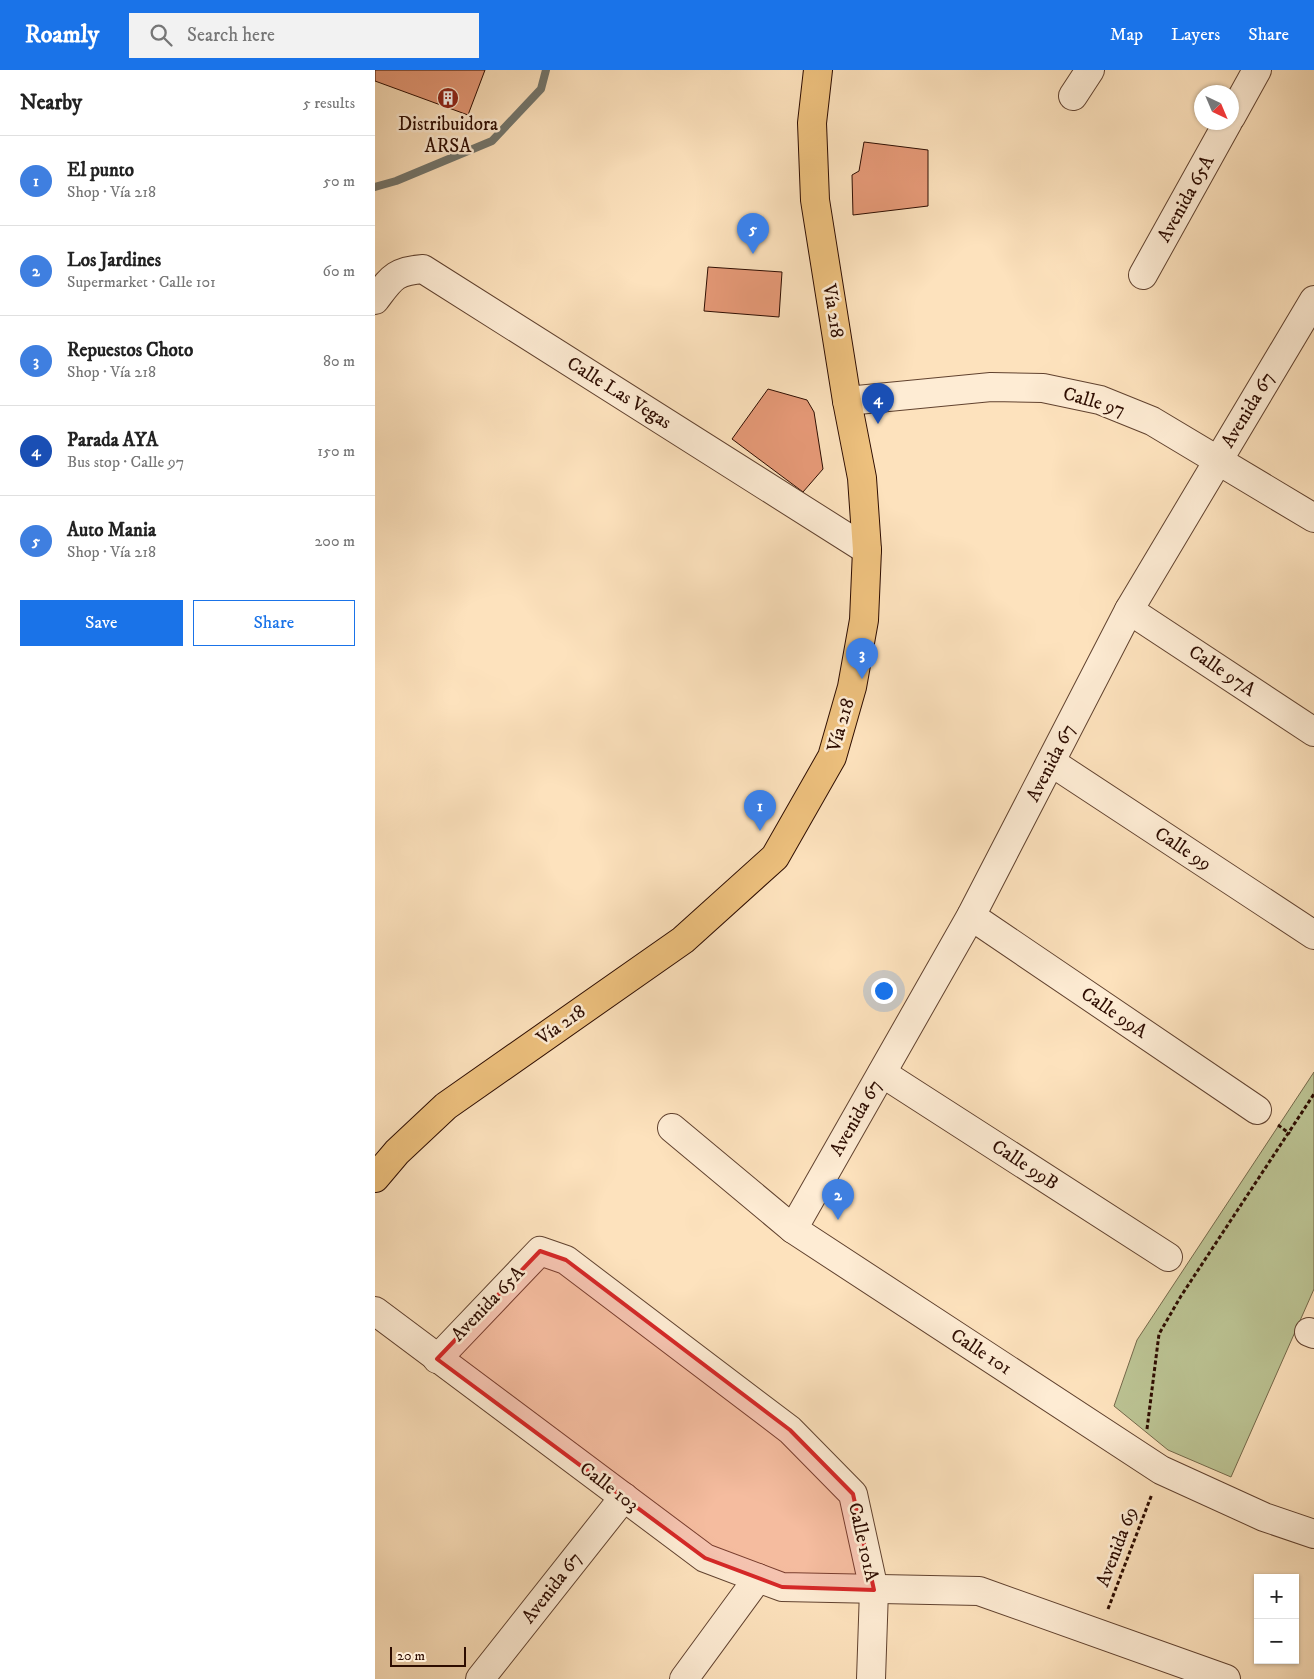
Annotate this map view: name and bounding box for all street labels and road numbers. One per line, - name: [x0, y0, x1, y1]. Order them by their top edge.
- street label: Avenida 65A: [1153, 151, 1220, 246]
- street label: Vía 218: [817, 281, 849, 340]
- street label: Calle Las Vegas: [563, 352, 675, 434]
- street label: Avenida 67: [1216, 368, 1280, 452]
- street label: Calle 97: [1060, 382, 1128, 422]
- street label: Calle 97A: [1184, 640, 1261, 702]
- street label: Vía 218: [822, 696, 860, 755]
- street label: Avenida 67: [1022, 720, 1080, 806]
- street label: Calle 99: [1150, 822, 1216, 876]
- street label: Calle 99A: [1076, 982, 1152, 1044]
- street label: Vía 218: [531, 1000, 590, 1051]
- street label: Avenida 67: [825, 1076, 887, 1160]
- street label: Calle 99B: [987, 1135, 1063, 1195]
- street label: Avenida 65A: [446, 1261, 530, 1346]
- street label: Calle 101: [946, 1324, 1016, 1380]
- street label: Calle 103: [575, 1457, 643, 1517]
- street label: Calle 101A: [843, 1500, 883, 1584]
- street label: Avenida 69: [1091, 1504, 1143, 1590]
- street label: Avenida 67: [517, 1548, 587, 1628]

